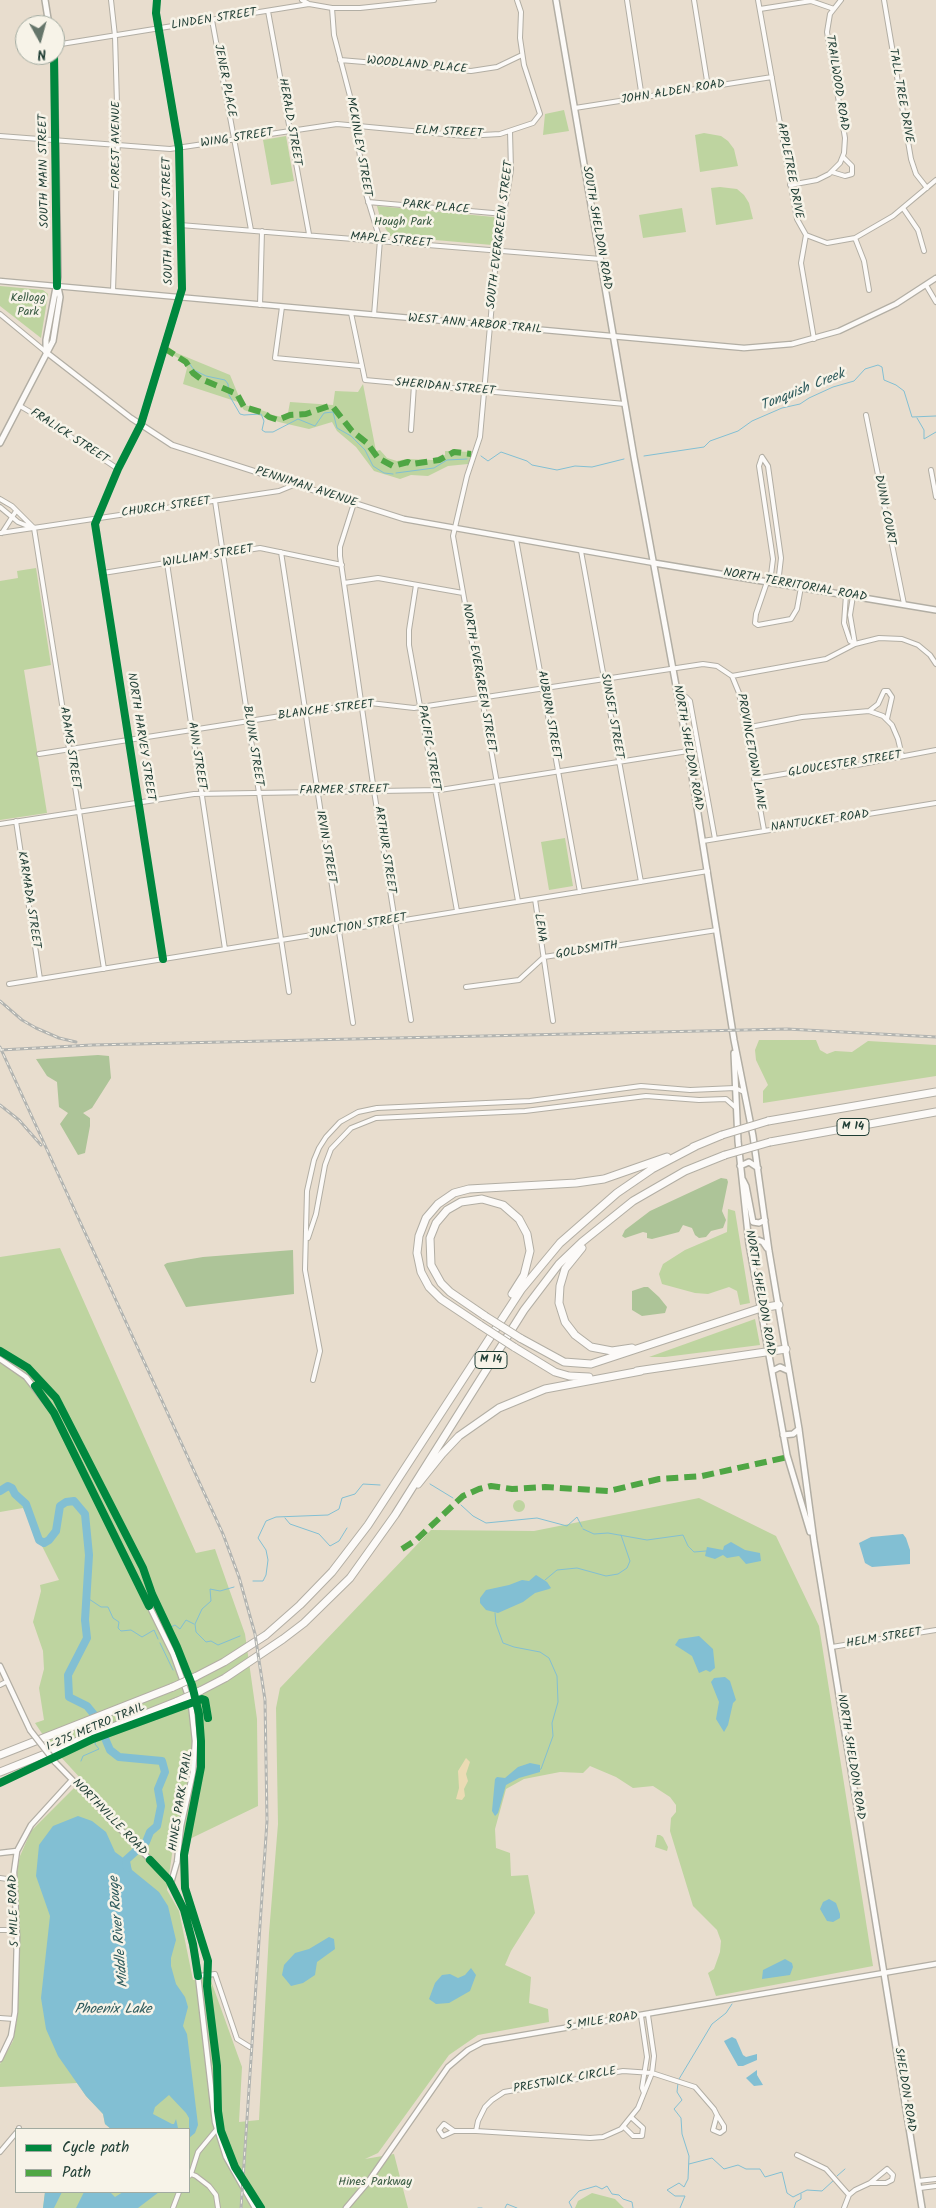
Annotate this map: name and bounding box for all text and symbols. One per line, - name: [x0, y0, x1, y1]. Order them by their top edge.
- street label: LINDEN STREET: [170, 6, 258, 34]
- north arrow: [15, 15, 65, 65]
- street label: TRAILWOOD ROAD: [821, 34, 851, 132]
- text: N: [36, 42, 47, 65]
- street label: JENER PLACE: [210, 43, 238, 119]
- street label: TALL TREE DRIVE: [885, 48, 915, 144]
- street label: WOODLAND PLACE: [366, 54, 468, 78]
- street label: HERALD STREET: [274, 77, 304, 167]
- street label: JOHN ALDEN ROAD: [620, 78, 726, 108]
- street label: MCKINLEY STREET: [342, 96, 374, 198]
- street label: FOREST AVENUE: [110, 101, 124, 189]
- street label: SOUTH MAIN STREET: [37, 114, 53, 228]
- street label: APPLETREE DRIVE: [773, 122, 805, 220]
- street label: ELM STREET: [415, 124, 483, 142]
- street label: WING STREET: [200, 126, 274, 152]
- street label: SOUTH HARVEY STREET: [161, 157, 177, 285]
- street label: SOUTH EVERGREEN STREET: [485, 160, 517, 310]
- street label: SOUTH SHELDON ROAD: [578, 165, 614, 291]
- street label: PARK PLACE: [402, 198, 470, 218]
- park label: Hough Park: [374, 216, 432, 230]
- street label: MAPLE STREET: [350, 230, 432, 252]
- park label: Kellogg Park: [10, 292, 46, 320]
- street label: WEST ANN ARBOR TRAIL: [407, 312, 543, 338]
- water label: Tonquish Creek: [758, 366, 848, 416]
- street label: SHERIDAN STREET: [394, 376, 496, 400]
- street label: FRALICK STREET: [27, 406, 111, 468]
- street label: PENNIMAN AVENUE: [253, 465, 359, 511]
- street label: DUNN COURT: [870, 474, 898, 546]
- street label: CHURCH STREET: [121, 495, 211, 521]
- street label: WILLIAM STREET: [162, 543, 254, 571]
- street label: NORTH TERRITORIAL ROAD: [722, 566, 868, 606]
- street label: NORTH EVERGREEN STREET: [458, 603, 498, 753]
- street label: AUBURN STREET: [533, 670, 563, 760]
- street label: NORTH HARVEY STREET: [123, 672, 157, 802]
- street label: SUNSET STREET: [596, 672, 626, 760]
- street label: NORTH SHELDON ROAD: [669, 684, 705, 812]
- street label: PROVINCETOWN LANE: [733, 692, 767, 812]
- street label: BLANCHE STREET: [277, 698, 375, 724]
- street label: PACIFIC STREET: [413, 704, 443, 792]
- street label: BLUNK STREET: [239, 705, 265, 787]
- street label: ADAMS STREET: [55, 706, 83, 790]
- street label: ANN STREET: [184, 721, 208, 791]
- street label: GLOUCESTER STREET: [787, 749, 903, 781]
- street label: FARMER STREET: [299, 783, 389, 799]
- street label: ARTHUR STREET: [370, 805, 398, 895]
- street label: NANTUCKET ROAD: [770, 808, 870, 836]
- street label: IRVIN STREET: [311, 809, 339, 885]
- street label: KARMADA STREET: [13, 850, 43, 950]
- street label: JUNCTION STREET: [308, 911, 408, 943]
- street label: LENA: [530, 913, 548, 943]
- street label: GOLDSMITH: [555, 939, 619, 963]
- road number: M 14: [837, 1118, 869, 1136]
- street label: NORTH SHELDON ROAD: [741, 1229, 777, 1357]
- road number: M 14: [475, 1352, 507, 1368]
- street label: HELM STREET: [845, 1626, 923, 1652]
- street label: NORTH SHELDON ROAD: [833, 1693, 867, 1821]
- street label: I-275 METRO TRAIL: [44, 1701, 148, 1755]
- street label: HINES PARK TRAIL: [167, 1750, 197, 1852]
- street label: NORTHVILLE ROAD: [69, 1777, 149, 1859]
- street label: 5 MILE ROAD: [7, 1875, 23, 1947]
- water label: Middle River Rouge: [107, 1876, 133, 1988]
- water label: Phoenix Lake: [74, 2003, 152, 2019]
- street label: 5 MILE ROAD: [565, 2010, 639, 2034]
- street label: SHELDON ROAD: [890, 2047, 918, 2133]
- street label: PRESTWICK CIRCLE: [512, 2065, 618, 2097]
- legend: [15, 2128, 190, 2193]
- text: Cycle path: [62, 2136, 129, 2160]
- text: Path: [62, 2161, 91, 2185]
- park label: Hines Parkway: [338, 2176, 412, 2190]

